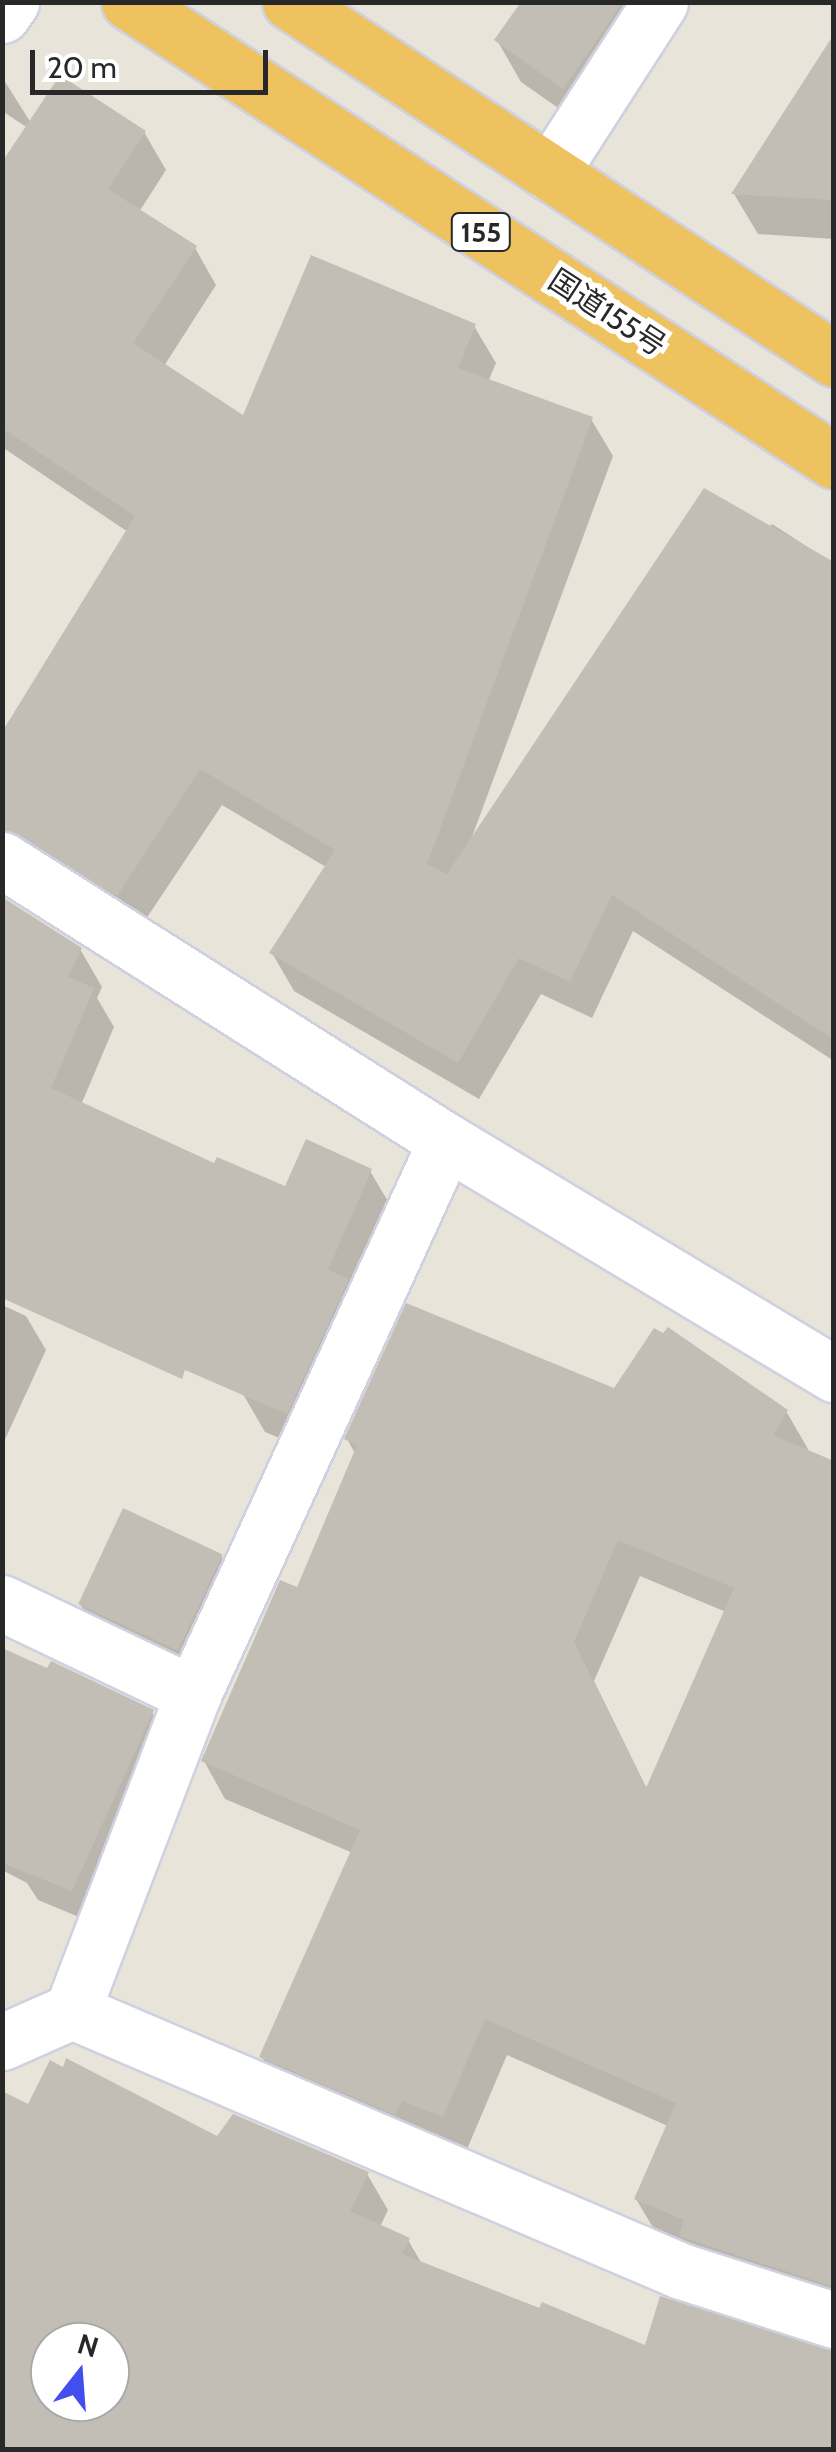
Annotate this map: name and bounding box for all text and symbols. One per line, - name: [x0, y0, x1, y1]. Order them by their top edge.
- scale bar: [35, 30, 272, 92]
- text: 20 m: [47, 49, 117, 86]
- road number: 155: [448, 209, 514, 255]
- street label: 国道155号: [542, 262, 672, 364]
- north arrow: [30, 2322, 130, 2422]
- text: N: [74, 2326, 103, 2364]

